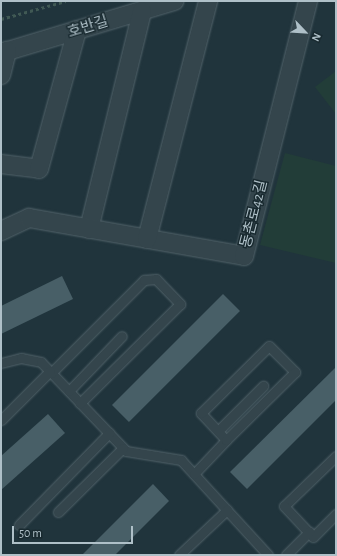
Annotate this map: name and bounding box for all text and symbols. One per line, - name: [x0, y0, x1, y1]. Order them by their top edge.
- street label: 호반길: [66, 12, 110, 42]
- north arrow: [285, 12, 325, 52]
- text: N: [310, 31, 323, 43]
- street label: 동촌로42길: [237, 178, 271, 250]
- scale bar: [14, 518, 135, 544]
- text: 50 m: [19, 527, 42, 539]

